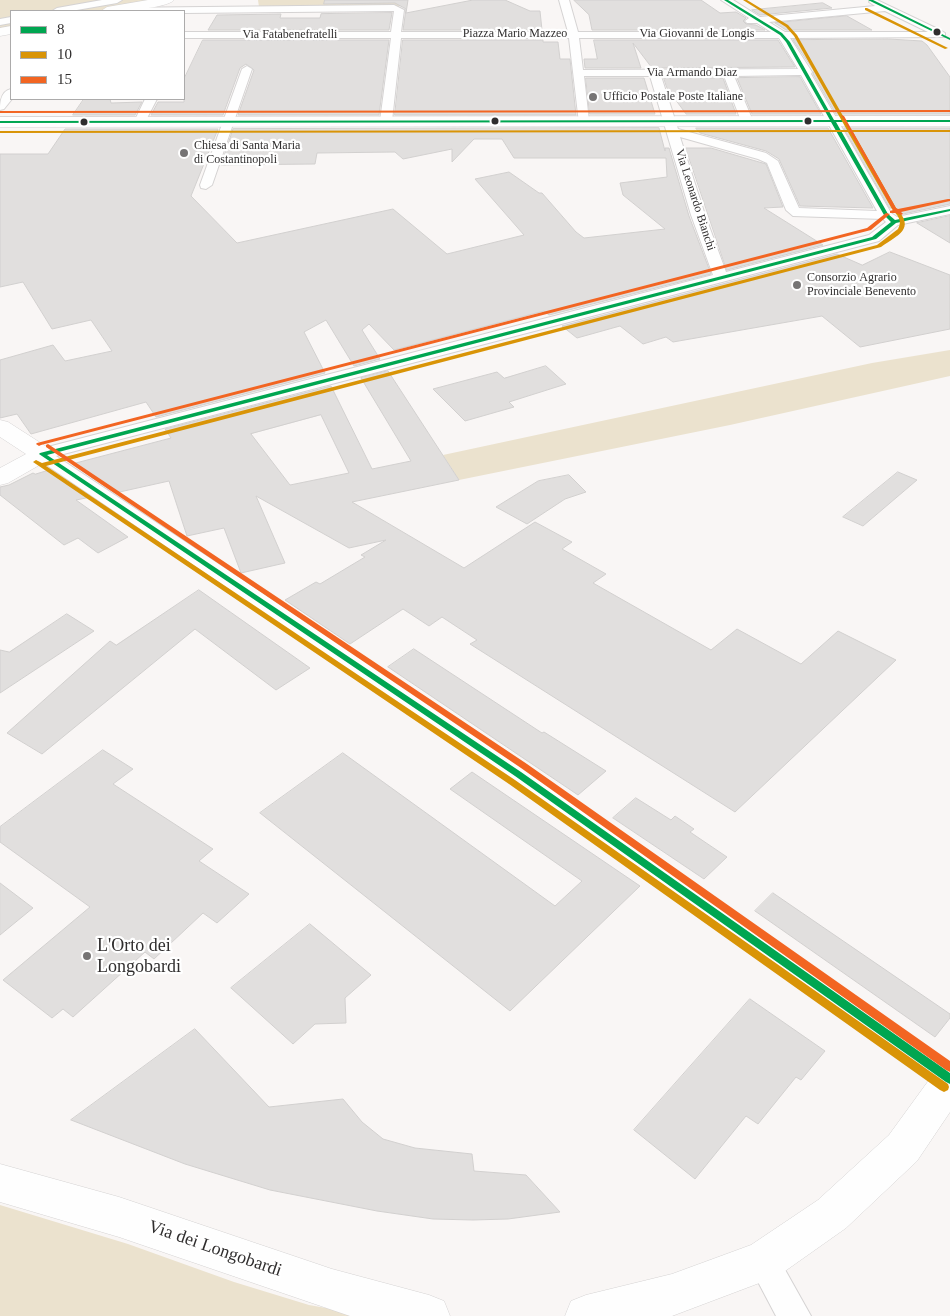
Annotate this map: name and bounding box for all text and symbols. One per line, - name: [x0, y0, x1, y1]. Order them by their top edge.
- legend: [10, 10, 185, 100]
- text: 8: [57, 21, 65, 37]
- street label: Piazza Mario Mazzeo: [463, 27, 567, 41]
- street label: Via Giovanni de Longis: [640, 27, 754, 41]
- unlabelled marker: [932, 27, 942, 37]
- street label: Via Fatabenefratelli: [243, 28, 337, 42]
- text: 10: [57, 46, 72, 62]
- street label: Via Armando Diaz: [647, 66, 737, 80]
- text: 15: [57, 71, 72, 87]
- place label: Ufficio Postale Poste Italiane: [603, 90, 743, 104]
- marker: Ufficio Postale Poste Italiane: [587, 91, 599, 103]
- unlabelled marker: [490, 116, 500, 126]
- unlabelled marker: [803, 116, 813, 126]
- unlabelled marker: [79, 117, 89, 127]
- place label: Chiesa di Santa Maria di Costantinopoli: [194, 139, 300, 167]
- marker: Chiesa di Santa Maria di Costantinopoli: [178, 147, 190, 159]
- street label: Via Leonardo Bianchi: [672, 147, 718, 253]
- place label: Consorzio Agrario Provinciale Benevento: [807, 271, 916, 299]
- marker: Consorzio Agrario Provinciale Benevento: [791, 279, 803, 291]
- place label: L'Orto dei Longobardi: [97, 935, 181, 978]
- marker: L'Orto dei Longobardi: [81, 950, 93, 962]
- street label: Via dei Longobardi: [145, 1216, 285, 1282]

